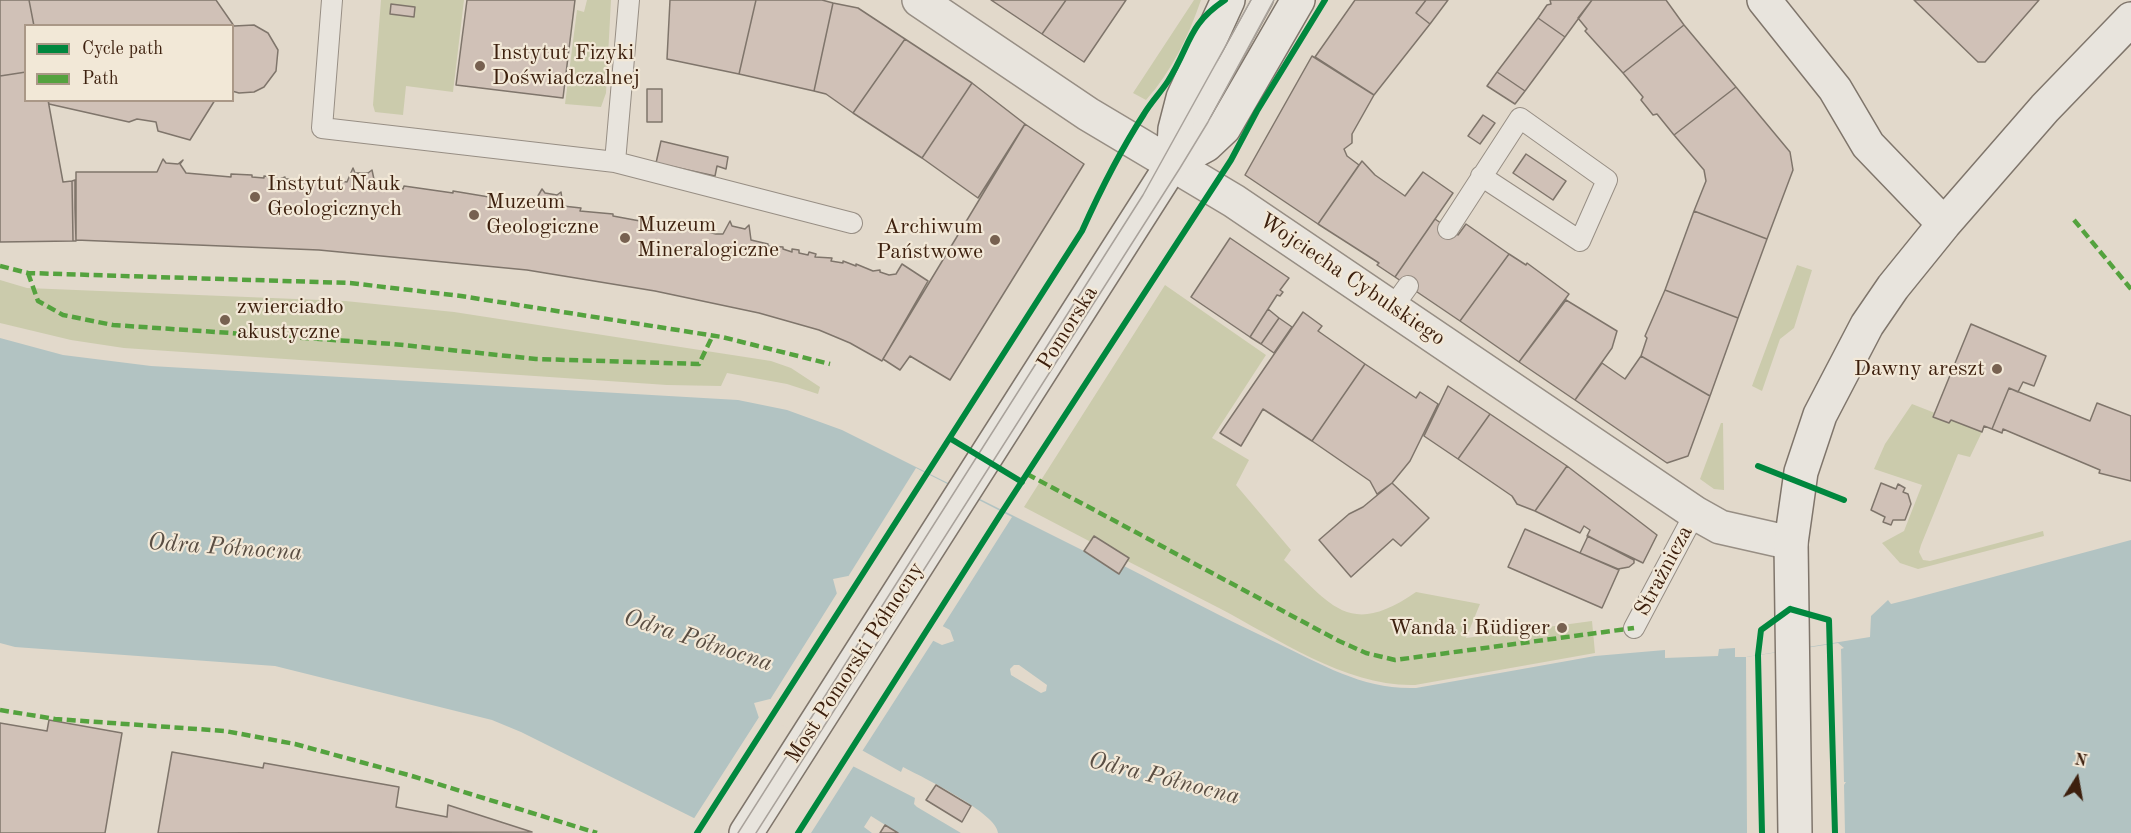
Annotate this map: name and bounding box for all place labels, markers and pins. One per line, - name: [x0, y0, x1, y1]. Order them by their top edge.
- place label: Instytut Fizyki Doświadczalnej: [492, 40, 640, 92]
- marker: Instytut Fizyki Doświadczalnej: [473, 59, 487, 73]
- place label: Instytut Nauk Geologicznych: [267, 171, 402, 222]
- place label: Muzeum Geologiczne: [486, 189, 599, 240]
- marker: Instytut Nauk Geologicznych: [248, 190, 262, 204]
- marker: Muzeum Geologiczne: [467, 208, 481, 222]
- place label: Muzeum Mineralogiczne: [637, 212, 779, 264]
- place label: Archiwum Państwowe: [876, 214, 983, 266]
- marker: Muzeum Mineralogiczne: [618, 231, 632, 245]
- marker: Archiwum Państwowe: [988, 233, 1002, 247]
- place label: zwierciadło akustyczne: [237, 294, 344, 346]
- marker: zwierciadło akustyczne: [218, 313, 232, 327]
- place label: Dawny areszt: [1854, 356, 1985, 382]
- marker: Dawny areszt: [1990, 362, 2004, 376]
- place label: Wanda i Rüdiger: [1389, 615, 1550, 641]
- marker: Wanda i Rüdiger: [1555, 621, 1569, 635]

